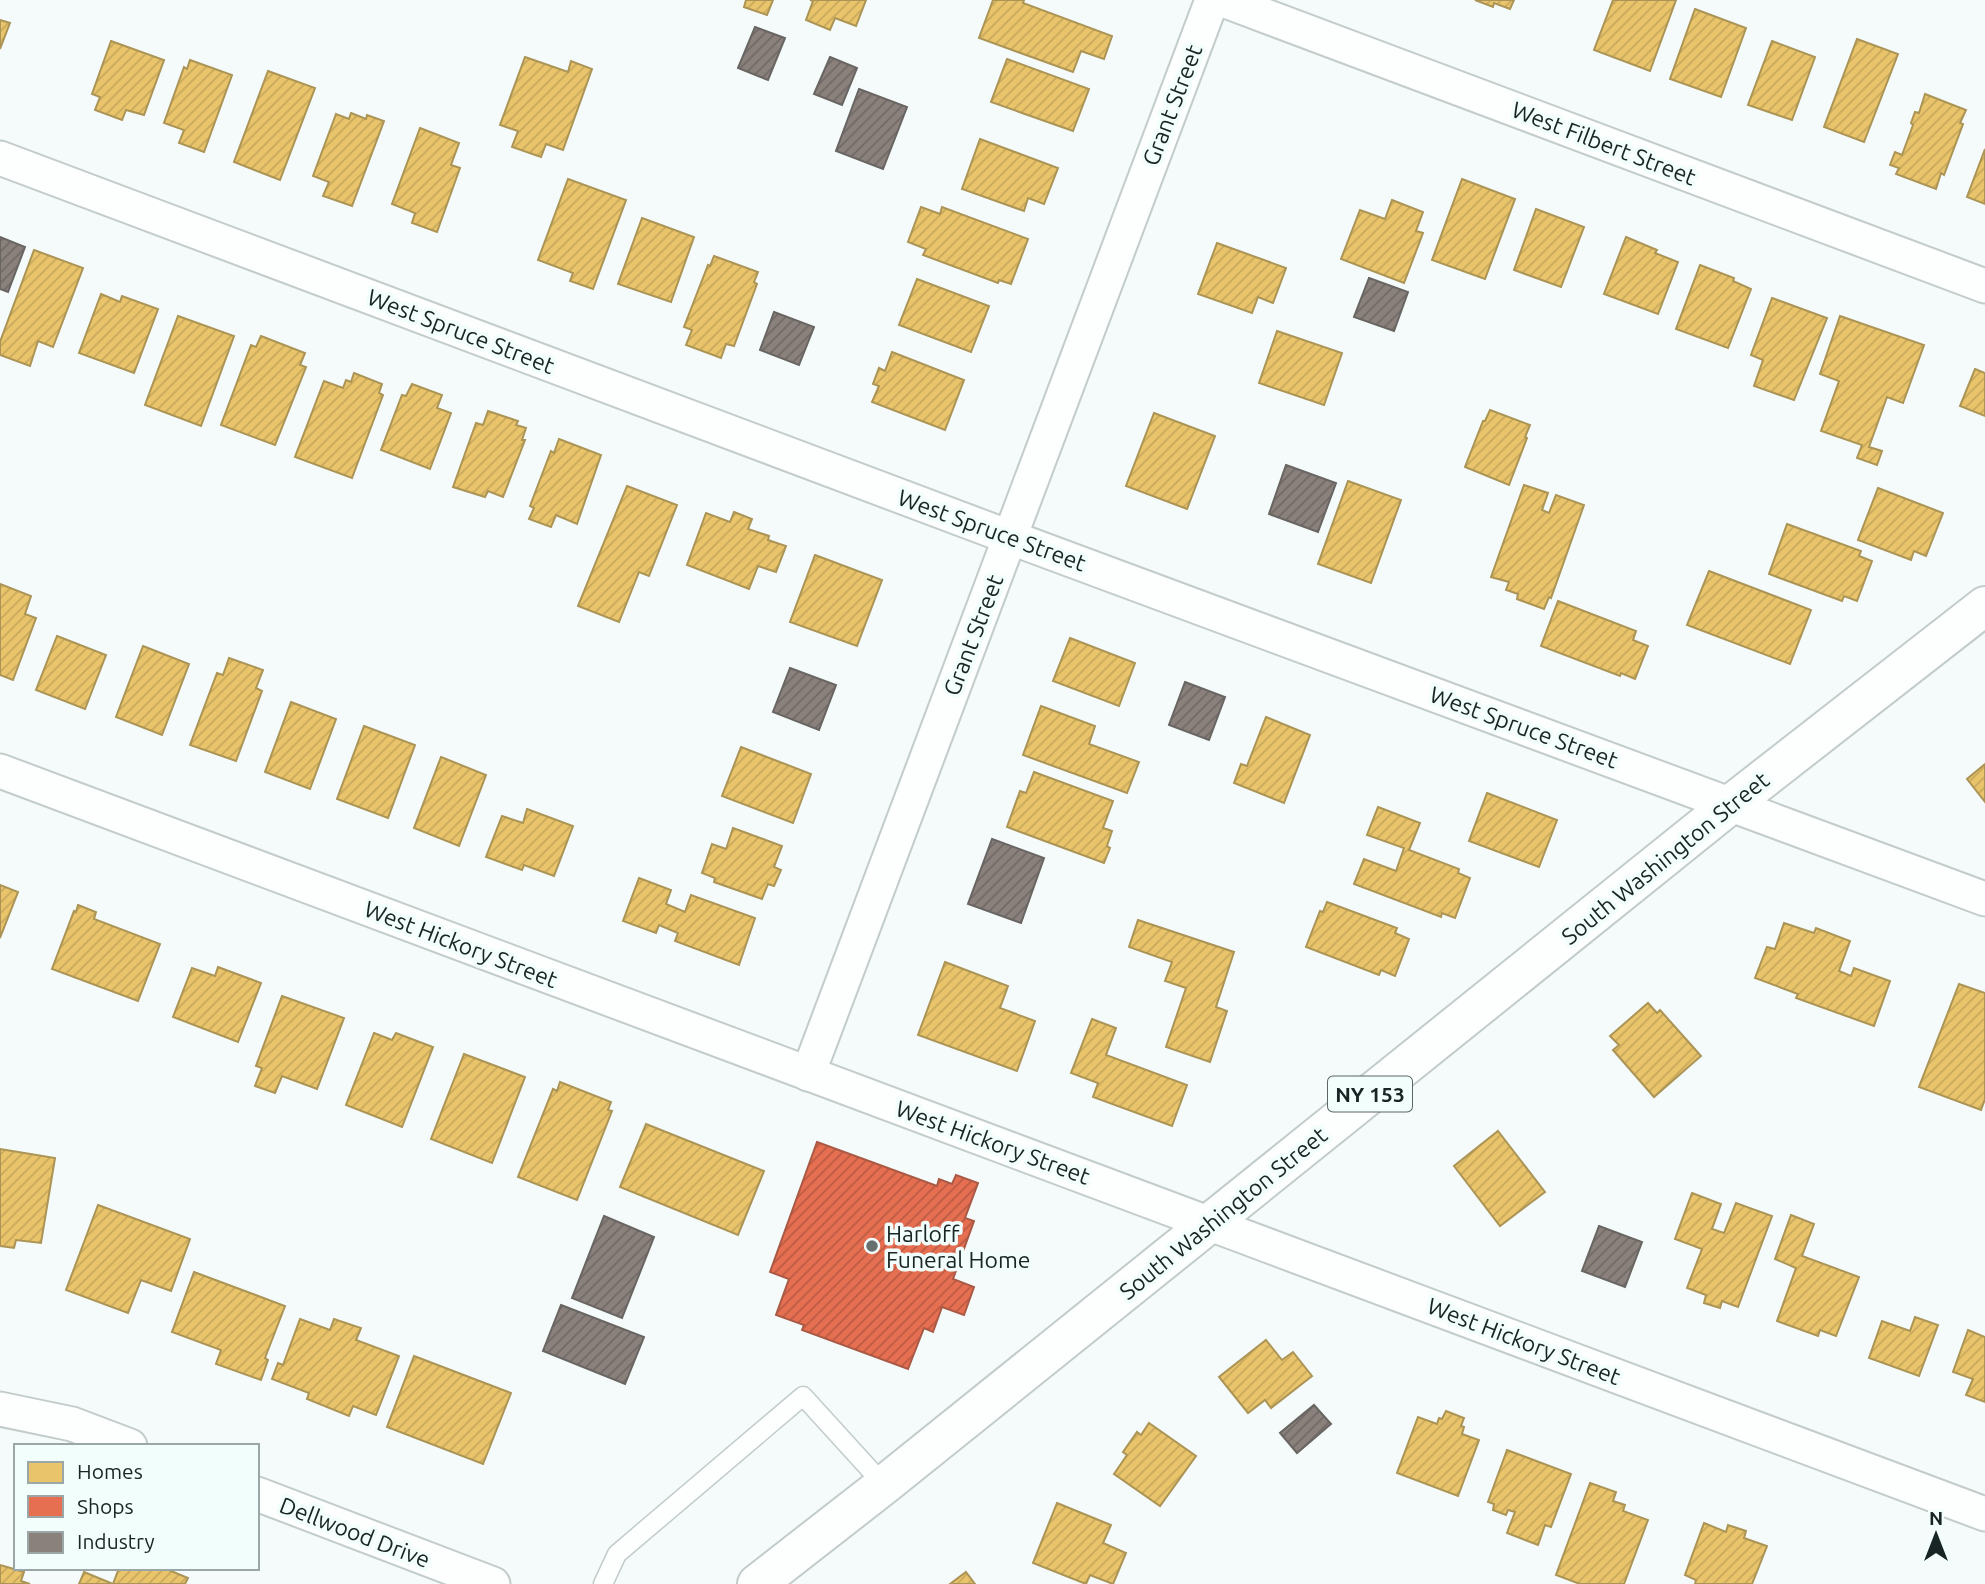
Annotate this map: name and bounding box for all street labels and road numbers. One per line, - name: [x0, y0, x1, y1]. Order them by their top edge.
- street label: Grant Street: [1137, 41, 1207, 169]
- street label: West Filbert Street: [1508, 96, 1700, 190]
- street label: West Spruce Street: [364, 284, 558, 378]
- street label: West Spruce Street: [895, 484, 1089, 576]
- street label: Grant Street: [938, 571, 1008, 699]
- street label: West Spruce Street: [1427, 681, 1621, 773]
- street label: South Washington Street: [1557, 767, 1773, 949]
- street label: West Hickory Street: [361, 896, 561, 992]
- road number: NY 153: [1328, 1076, 1412, 1112]
- street label: West Hickory Street: [893, 1095, 1093, 1189]
- street label: South Washington Street: [1115, 1122, 1331, 1304]
- street label: West Hickory Street: [1424, 1293, 1624, 1389]
- street label: Dellwood Drive: [276, 1492, 434, 1572]

